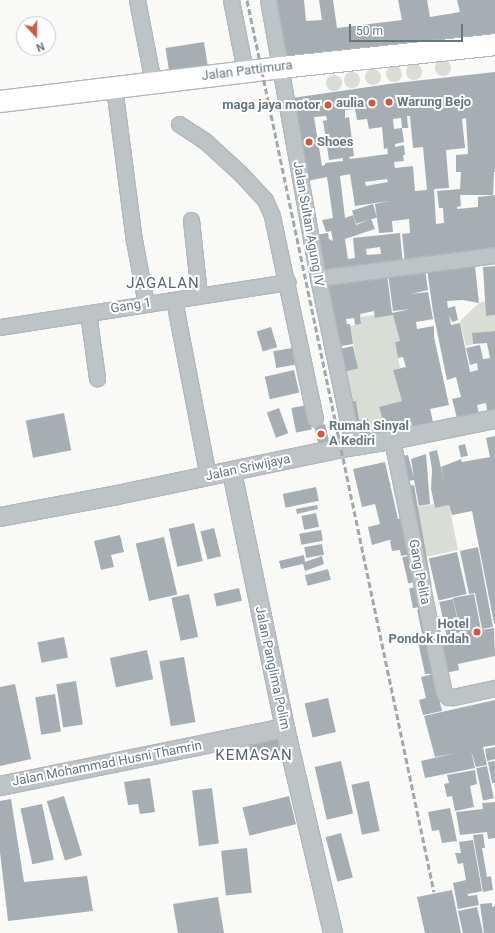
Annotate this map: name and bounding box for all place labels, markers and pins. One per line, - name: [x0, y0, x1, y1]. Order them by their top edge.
- place label: Warung Bejo: [397, 94, 471, 110]
- place label: aulia: [336, 95, 364, 111]
- place label: maga jaya motor: [222, 97, 320, 113]
- marker: Warung Bejo: [384, 97, 394, 107]
- marker: aulia: [367, 98, 377, 108]
- marker: maga jaya motor: [323, 100, 333, 110]
- place label: Shoes: [317, 134, 353, 150]
- marker: Shoes: [304, 137, 314, 147]
- place label: Rumah Sinyal A Kediri: [329, 419, 409, 450]
- marker: Rumah Sinyal A Kediri: [316, 429, 326, 439]
- place label: Hotel Pondok Indah: [389, 617, 469, 648]
- marker: Hotel Pondok Indah: [472, 627, 482, 637]

